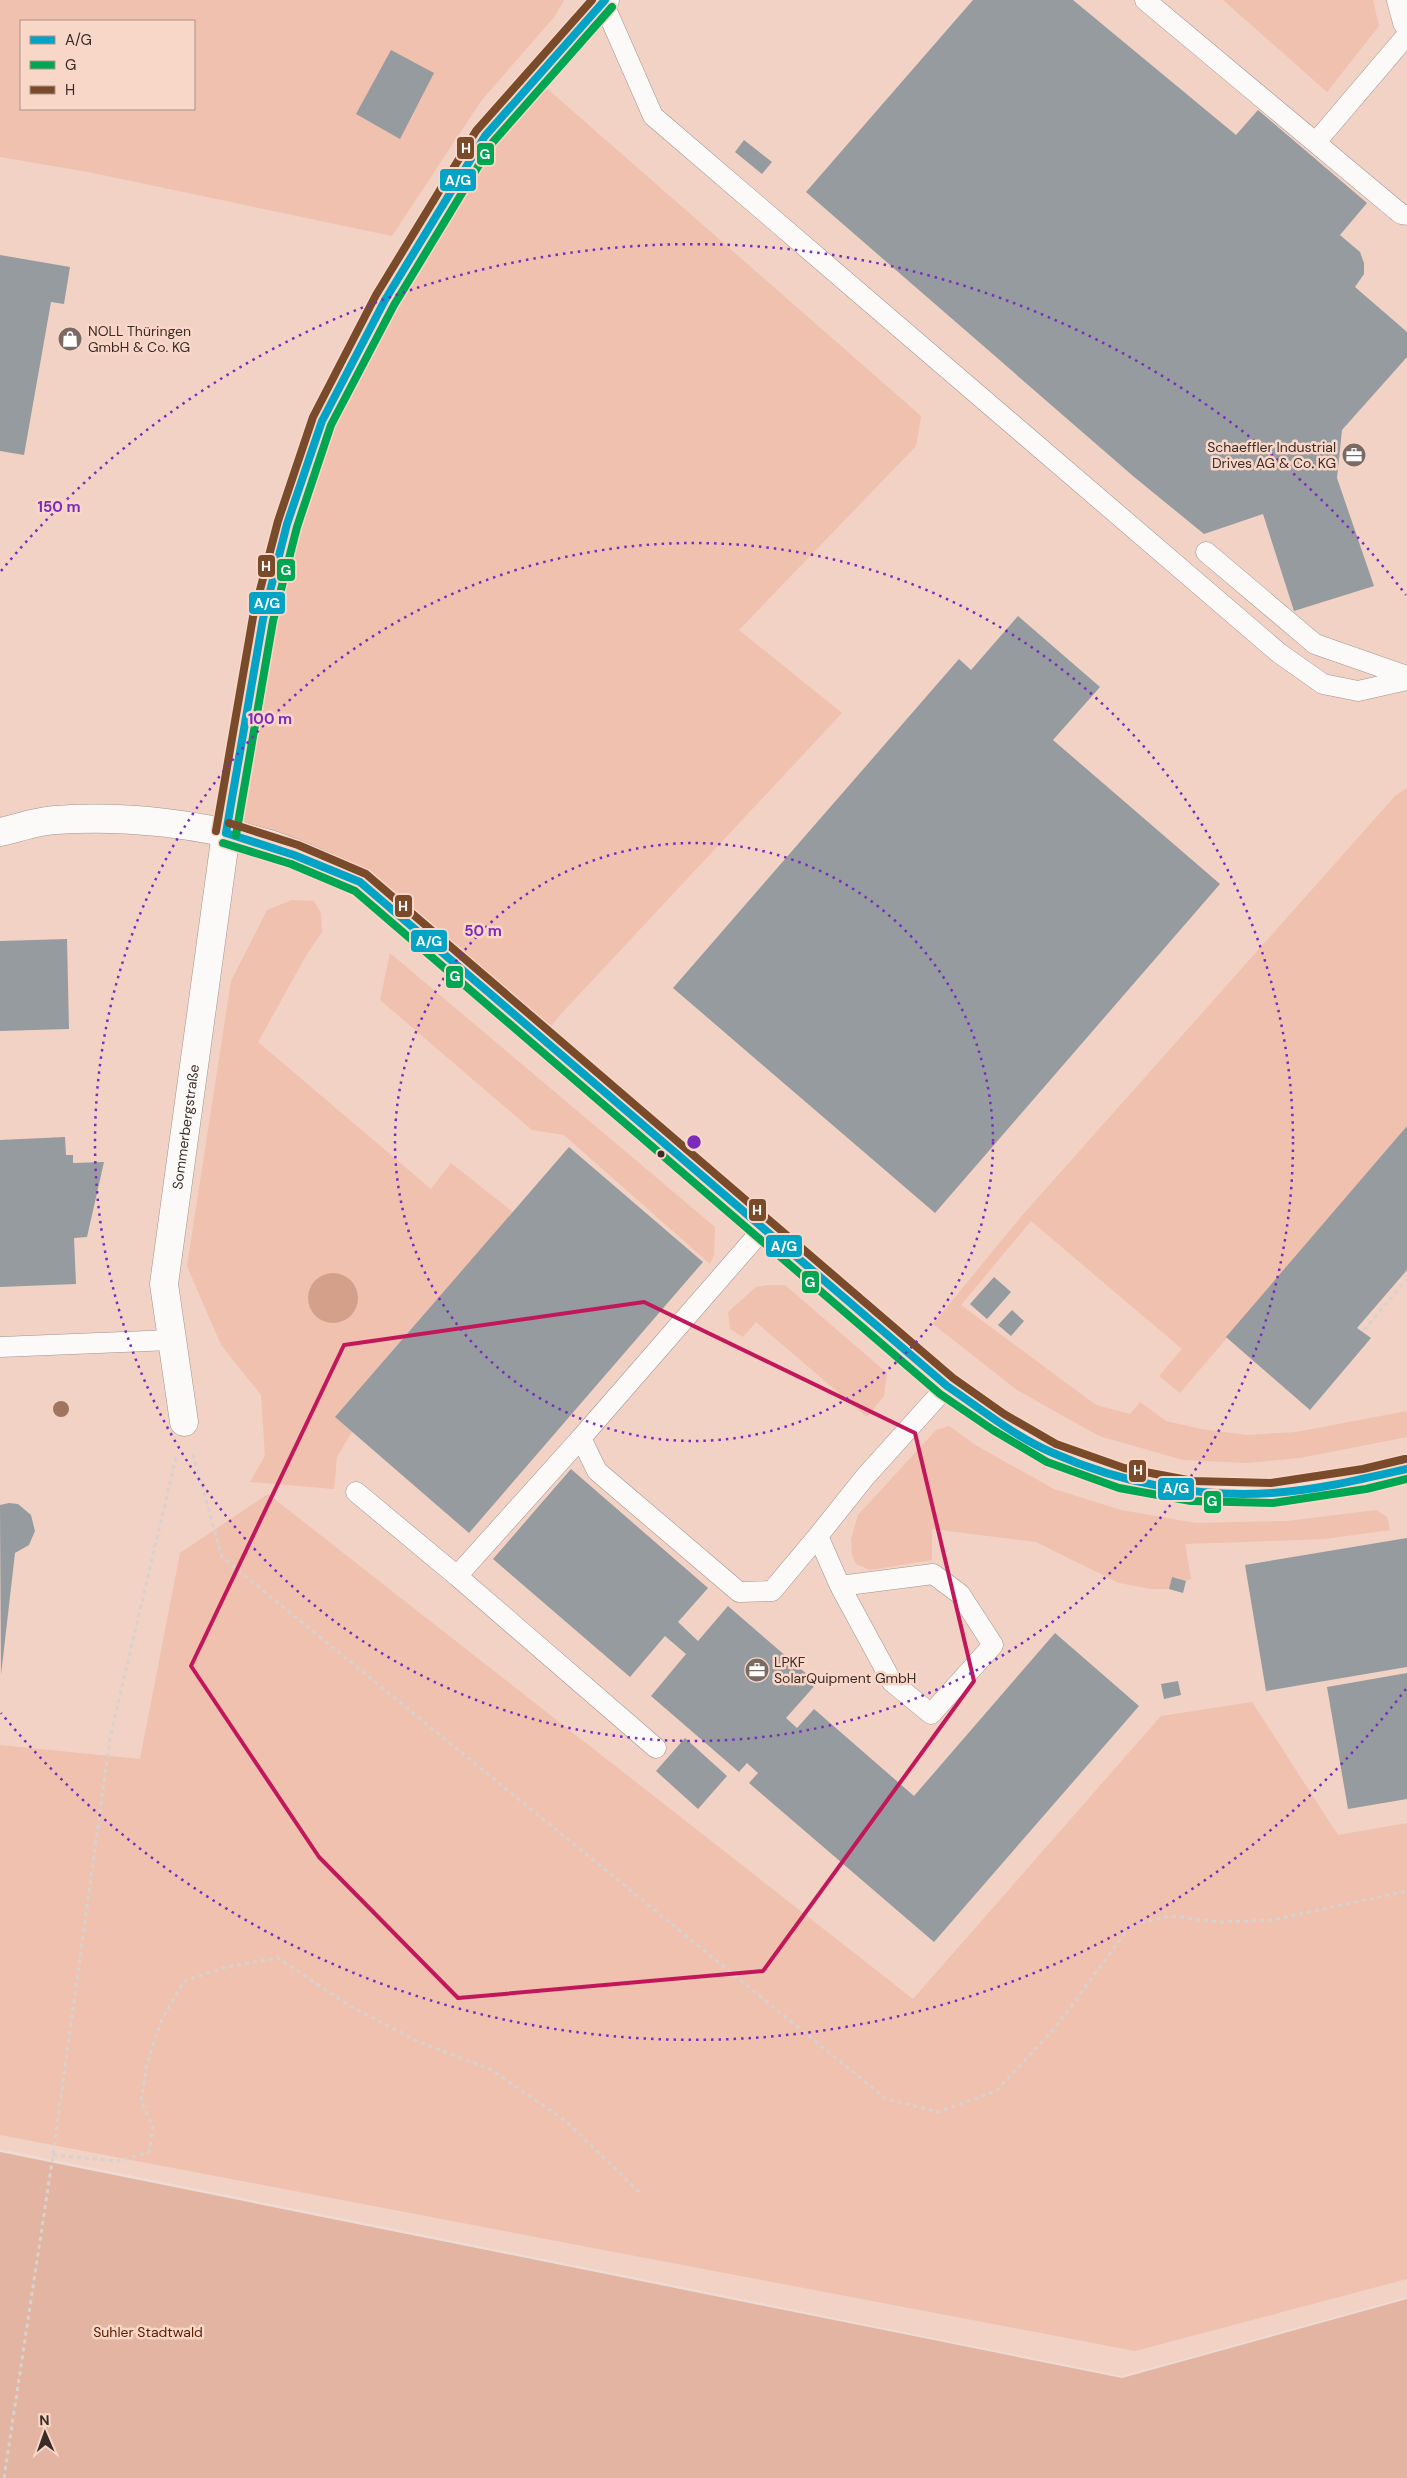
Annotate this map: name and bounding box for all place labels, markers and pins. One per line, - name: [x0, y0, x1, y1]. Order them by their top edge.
- place label: NOLL Thüringen GmbH & Co. KG: [88, 322, 191, 356]
- shop icon: NOLL Thüringen GmbH & Co. KG: [57, 326, 83, 352]
- place label: Schaeffler Industrial Drives AG & Co. KG: [1207, 438, 1336, 472]
- office icon: Schaeffler Industrial Drives AG & Co. KG: [1341, 442, 1367, 468]
- centre of rings: [685, 1133, 703, 1151]
- unlabelled marker: [656, 1149, 666, 1159]
- place label: LPKF SolarQuipment GmbH: [774, 1653, 916, 1687]
- office icon: LPKF SolarQuipment GmbH: [744, 1657, 770, 1683]

